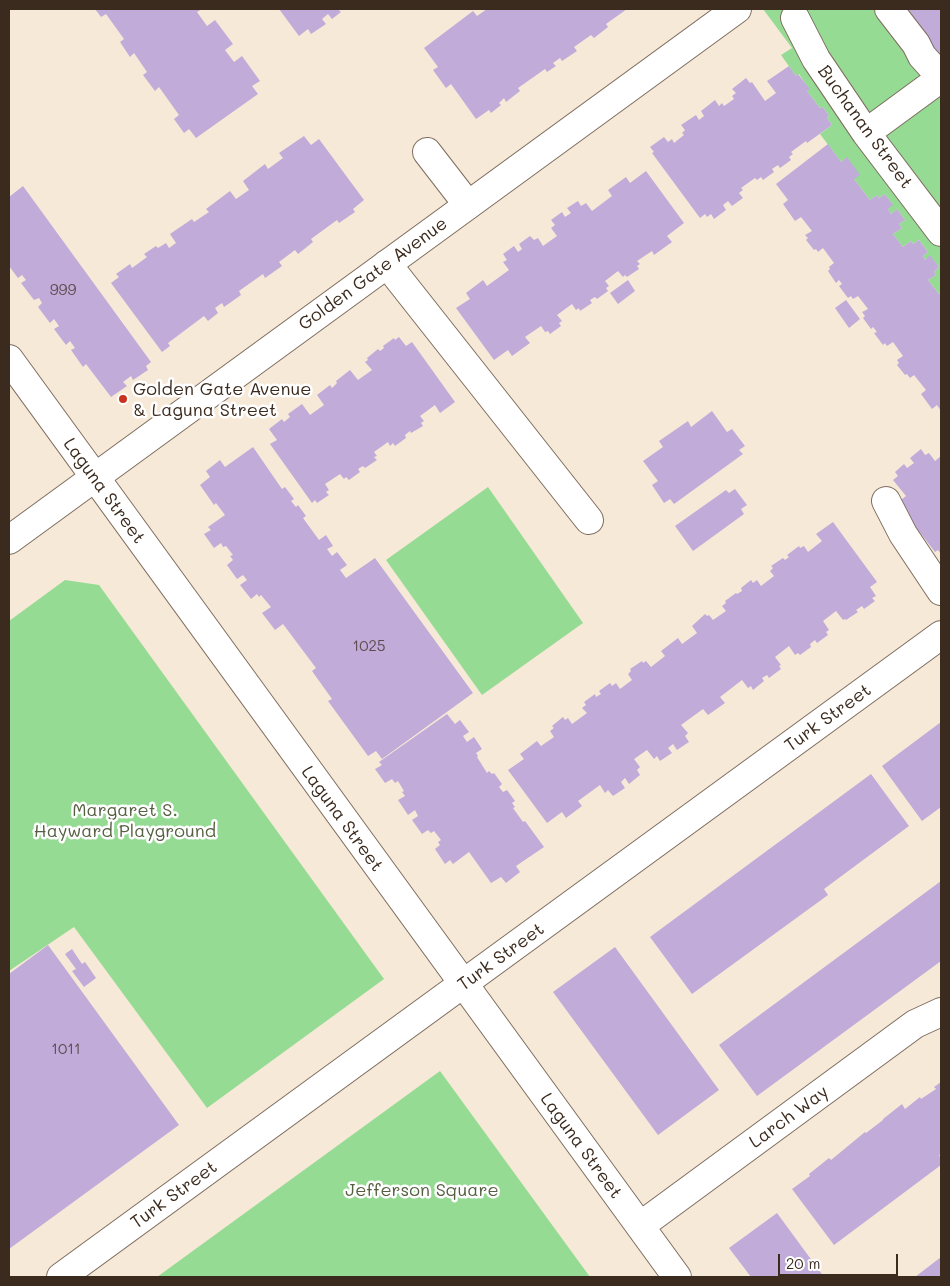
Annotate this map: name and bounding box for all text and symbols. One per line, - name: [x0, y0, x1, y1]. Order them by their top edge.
- street label: Buchanan Street: [813, 61, 917, 193]
- street label: Golden Gate Avenue: [294, 213, 452, 335]
- house number: 999: [50, 281, 76, 299]
- place label: Golden Gate Avenue & Laguna Street: [133, 378, 311, 420]
- marker: Golden Gate Avenue & Laguna Street: [117, 393, 129, 405]
- street label: Laguna Street: [58, 434, 150, 548]
- house number: 1025: [352, 637, 386, 655]
- street label: Turk Street: [781, 679, 875, 757]
- street label: Laguna Street: [296, 762, 388, 876]
- park label: Margaret S. Hayward Playground: [34, 799, 216, 842]
- street label: Turk Street: [454, 918, 548, 996]
- house number: 1011: [51, 1040, 81, 1058]
- street label: Larch Way: [745, 1081, 833, 1153]
- street label: Laguna Street: [535, 1089, 627, 1203]
- street label: Turk Street: [127, 1156, 221, 1234]
- park label: Jefferson Square: [345, 1179, 499, 1201]
- scale bar: [780, 1244, 900, 1276]
- text: 20 m: [786, 1253, 820, 1273]

